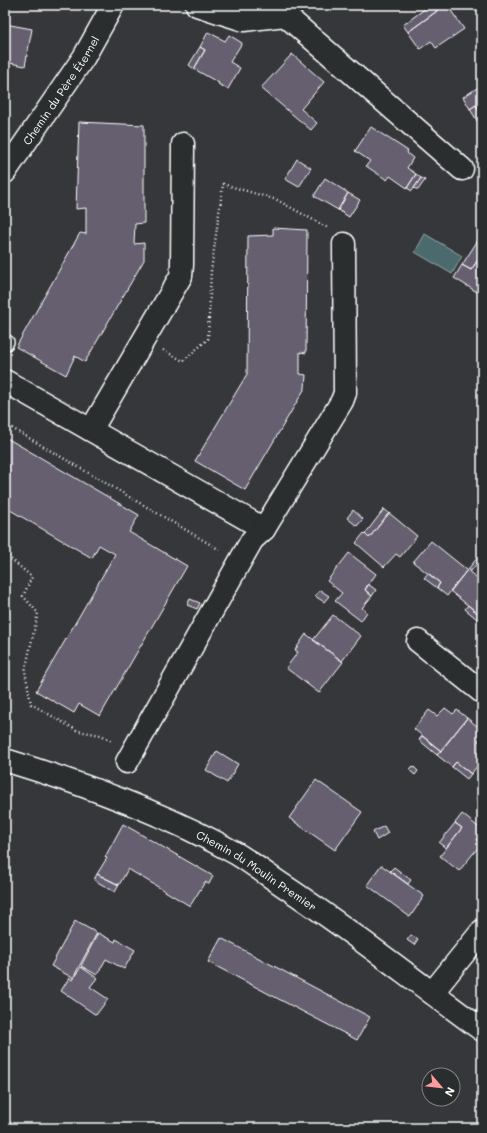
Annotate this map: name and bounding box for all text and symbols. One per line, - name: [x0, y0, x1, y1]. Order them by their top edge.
- street label: Chemin du Père Éternel: [19, 33, 102, 147]
- street label: Chemin du Moulin Premier: [194, 826, 320, 914]
- north arrow: [421, 1067, 461, 1107]
- text: N: [442, 1085, 459, 1099]

